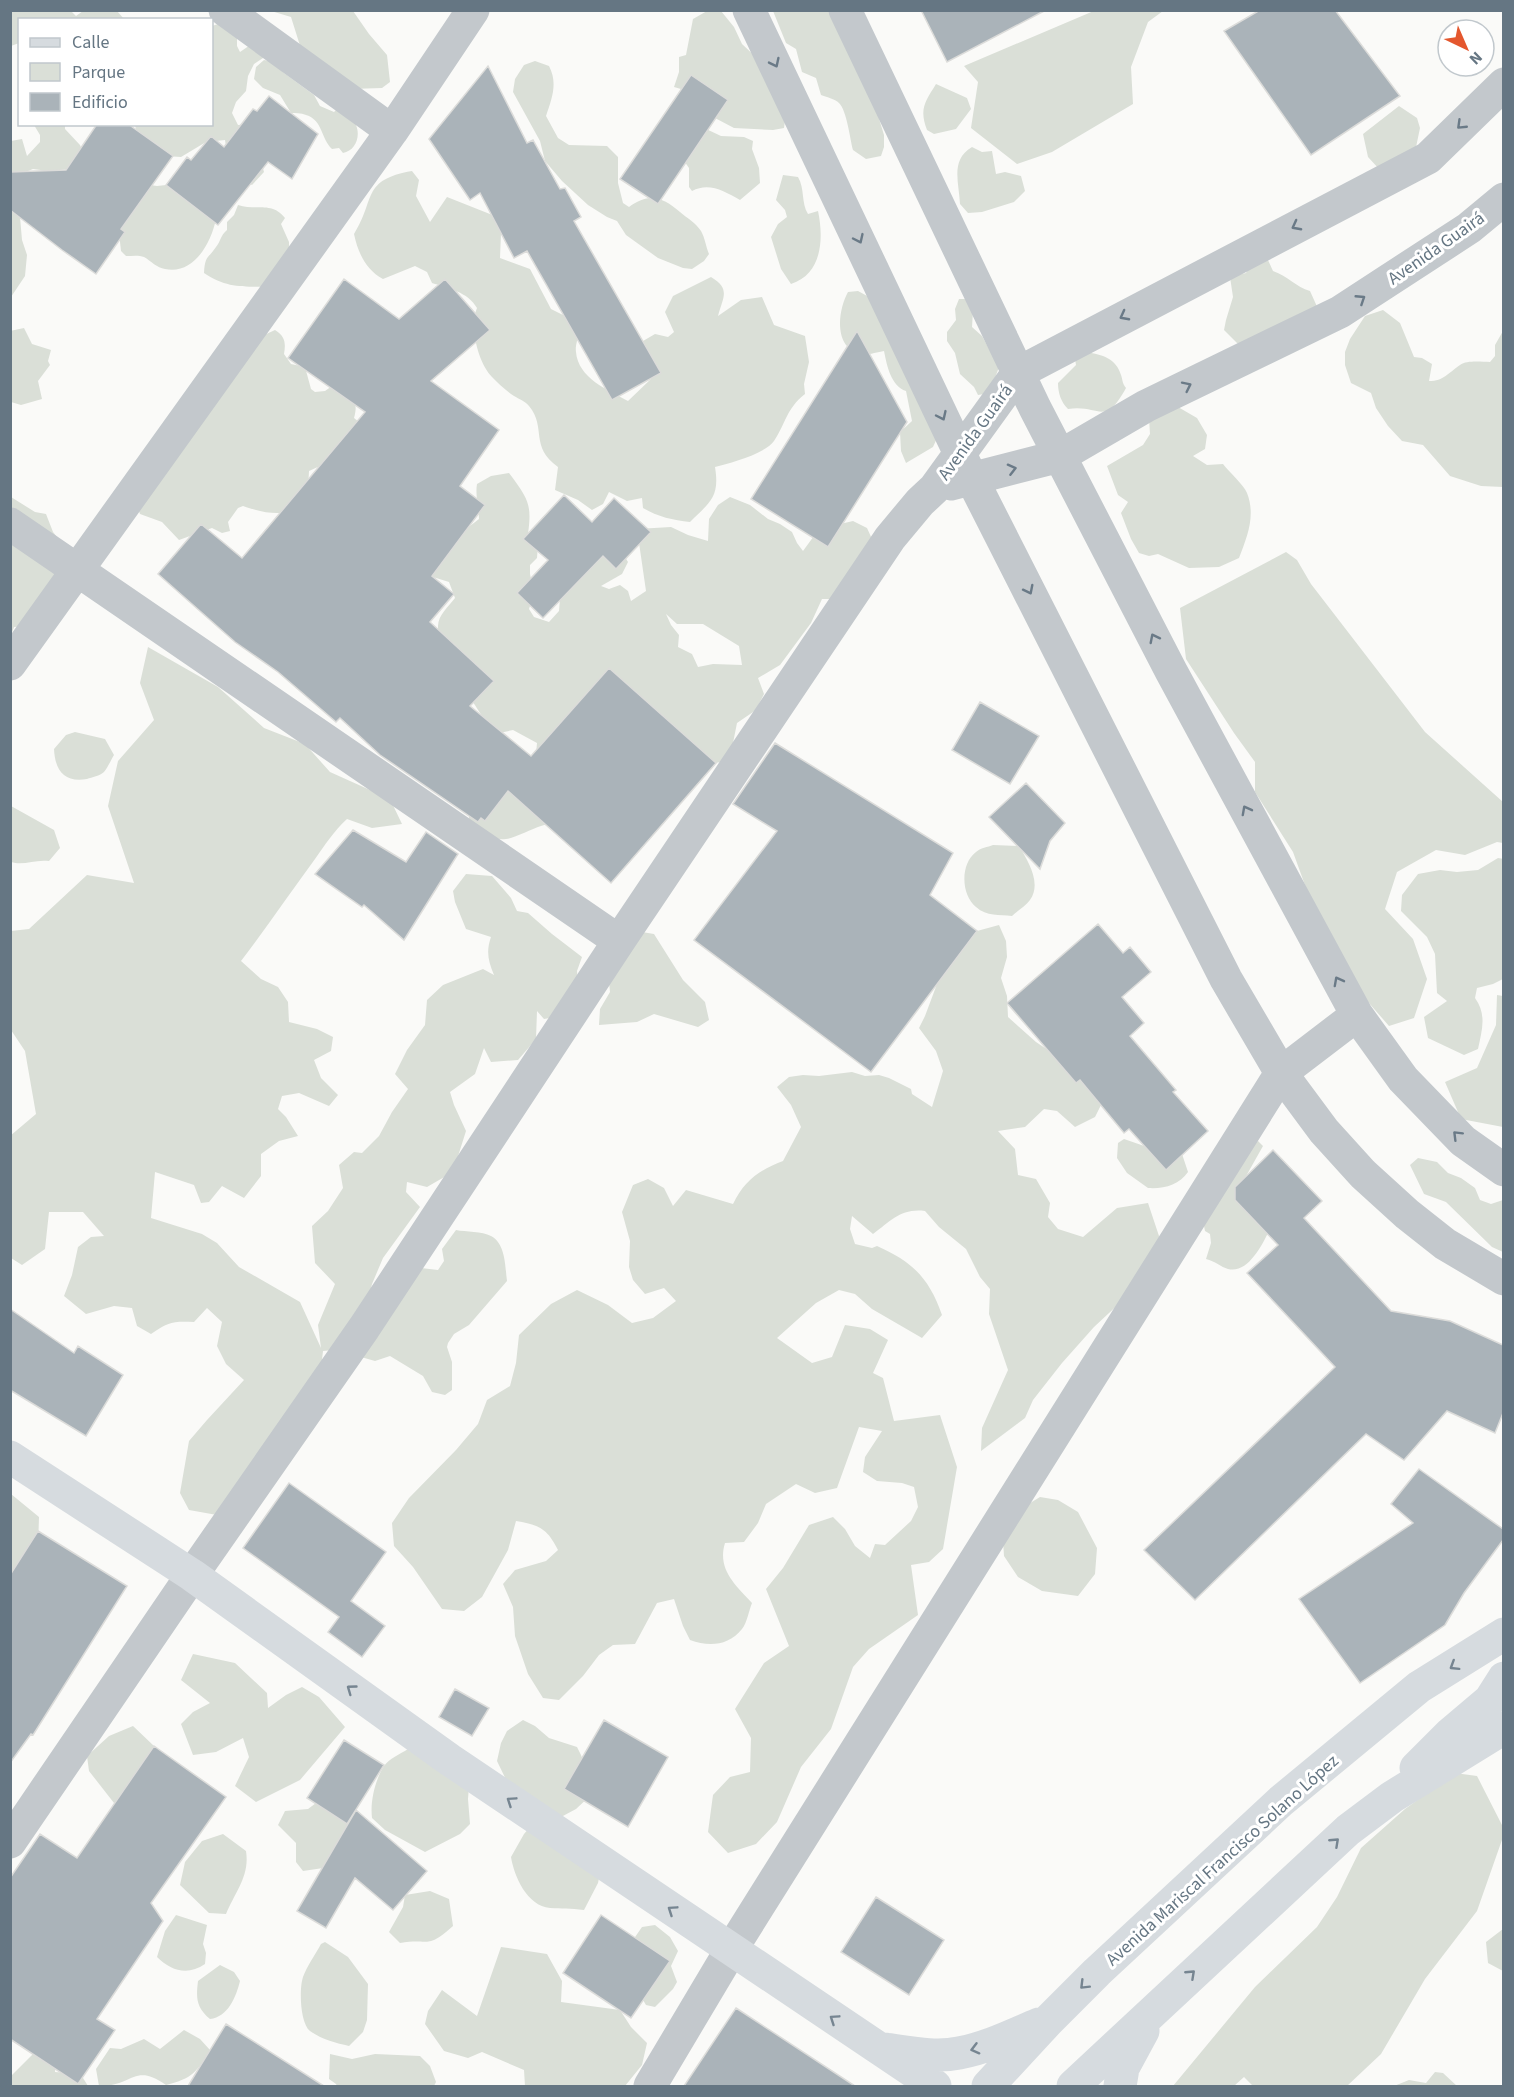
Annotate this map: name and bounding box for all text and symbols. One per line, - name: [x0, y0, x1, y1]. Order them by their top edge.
- legend: [18, 18, 213, 126]
- north arrow: [1436, 18, 1496, 78]
- text: Calle: [72, 30, 110, 55]
- text: N: [1464, 46, 1487, 70]
- one-way arrow: [768, 57, 779, 67]
- text: Parque: [72, 60, 125, 85]
- text: Edificio: [72, 90, 128, 115]
- one-way arrow: [1458, 118, 1468, 129]
- street label: Avenida Guairá: [1383, 206, 1490, 291]
- one-way arrow: [1292, 219, 1303, 230]
- one-way arrow: [851, 233, 863, 244]
- one-way arrow: [1355, 294, 1365, 306]
- one-way arrow: [1119, 309, 1130, 321]
- street label: Avenida Guairá: [932, 379, 1019, 485]
- one-way arrow: [1180, 382, 1191, 394]
- one-way arrow: [934, 409, 946, 420]
- one-way arrow: [1007, 463, 1017, 476]
- one-way arrow: [1021, 584, 1033, 595]
- one-way arrow: [1150, 633, 1161, 644]
- one-way arrow: [1242, 805, 1253, 816]
- one-way arrow: [1334, 977, 1345, 988]
- one-way arrow: [1454, 1131, 1465, 1142]
- one-way arrow: [1450, 1658, 1460, 1670]
- one-way arrow: [346, 1685, 357, 1696]
- street label: Avenida Mariscal Francisco Solano López: [1101, 1749, 1344, 1972]
- one-way arrow: [506, 1797, 517, 1808]
- one-way arrow: [1328, 1838, 1339, 1849]
- one-way arrow: [668, 1906, 679, 1917]
- one-way arrow: [1185, 1970, 1195, 1981]
- one-way arrow: [1081, 1977, 1092, 1988]
- one-way arrow: [830, 2015, 841, 2026]
- one-way arrow: [970, 2042, 981, 2054]

